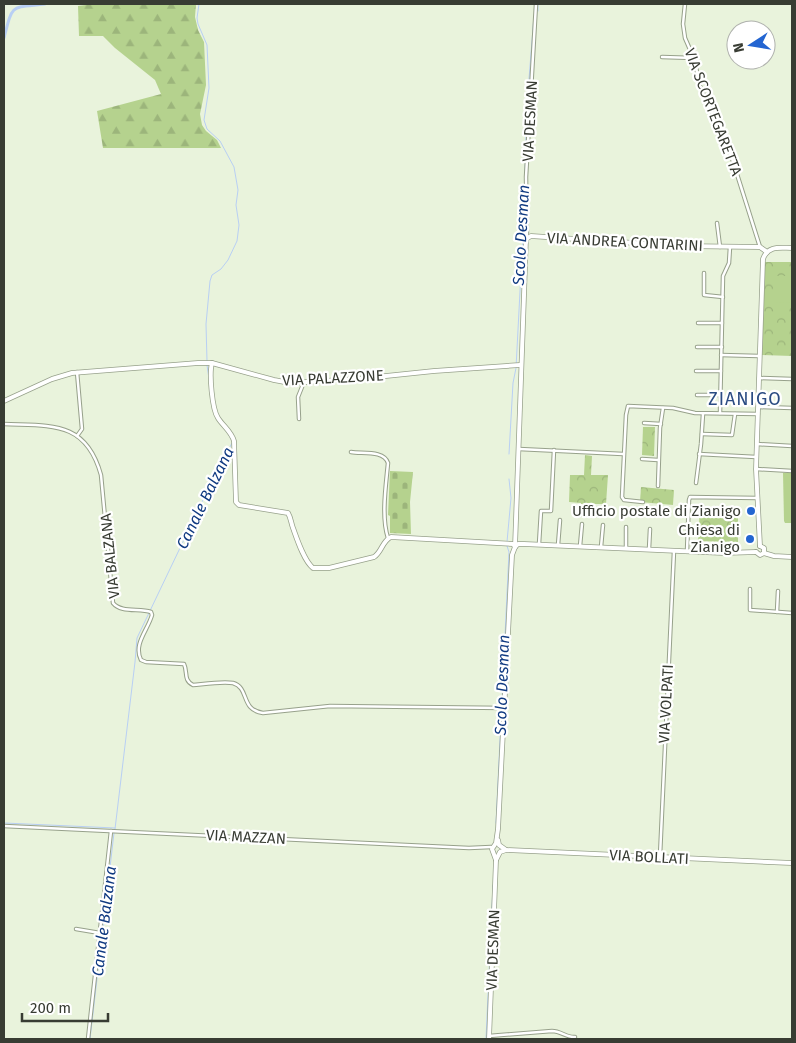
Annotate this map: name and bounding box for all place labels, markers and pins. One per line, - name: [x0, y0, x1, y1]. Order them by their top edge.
- place label: Ufficio postale di Zianigo: [572, 502, 741, 520]
- marker: Ufficio postale di Zianigo: [745, 505, 757, 517]
- place label: Chiesa di Zianigo: [678, 521, 740, 556]
- marker: Chiesa di Zianigo: [744, 533, 756, 545]

